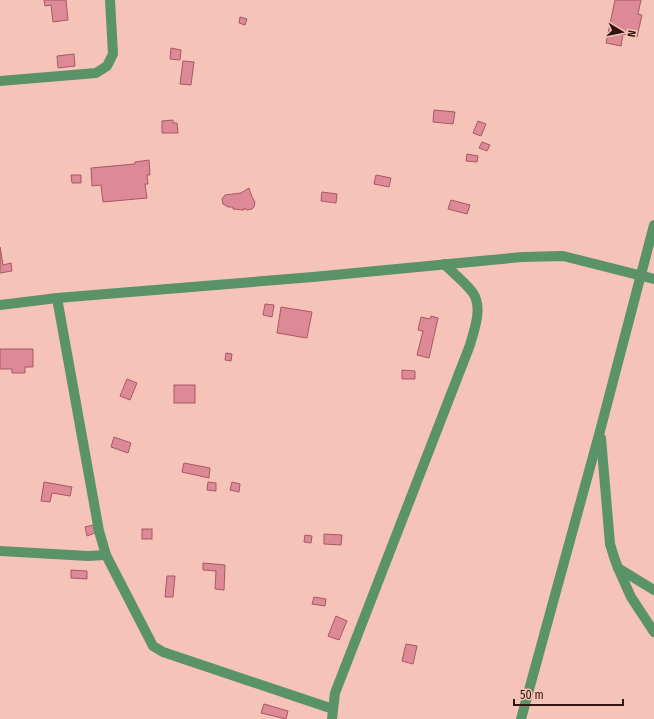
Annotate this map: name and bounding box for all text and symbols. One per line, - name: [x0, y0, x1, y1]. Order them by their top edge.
- north arrow: [602, 12, 642, 52]
- text: N: [624, 29, 638, 38]
- scale bar: [514, 681, 623, 707]
- text: 50 m: [520, 688, 544, 702]

